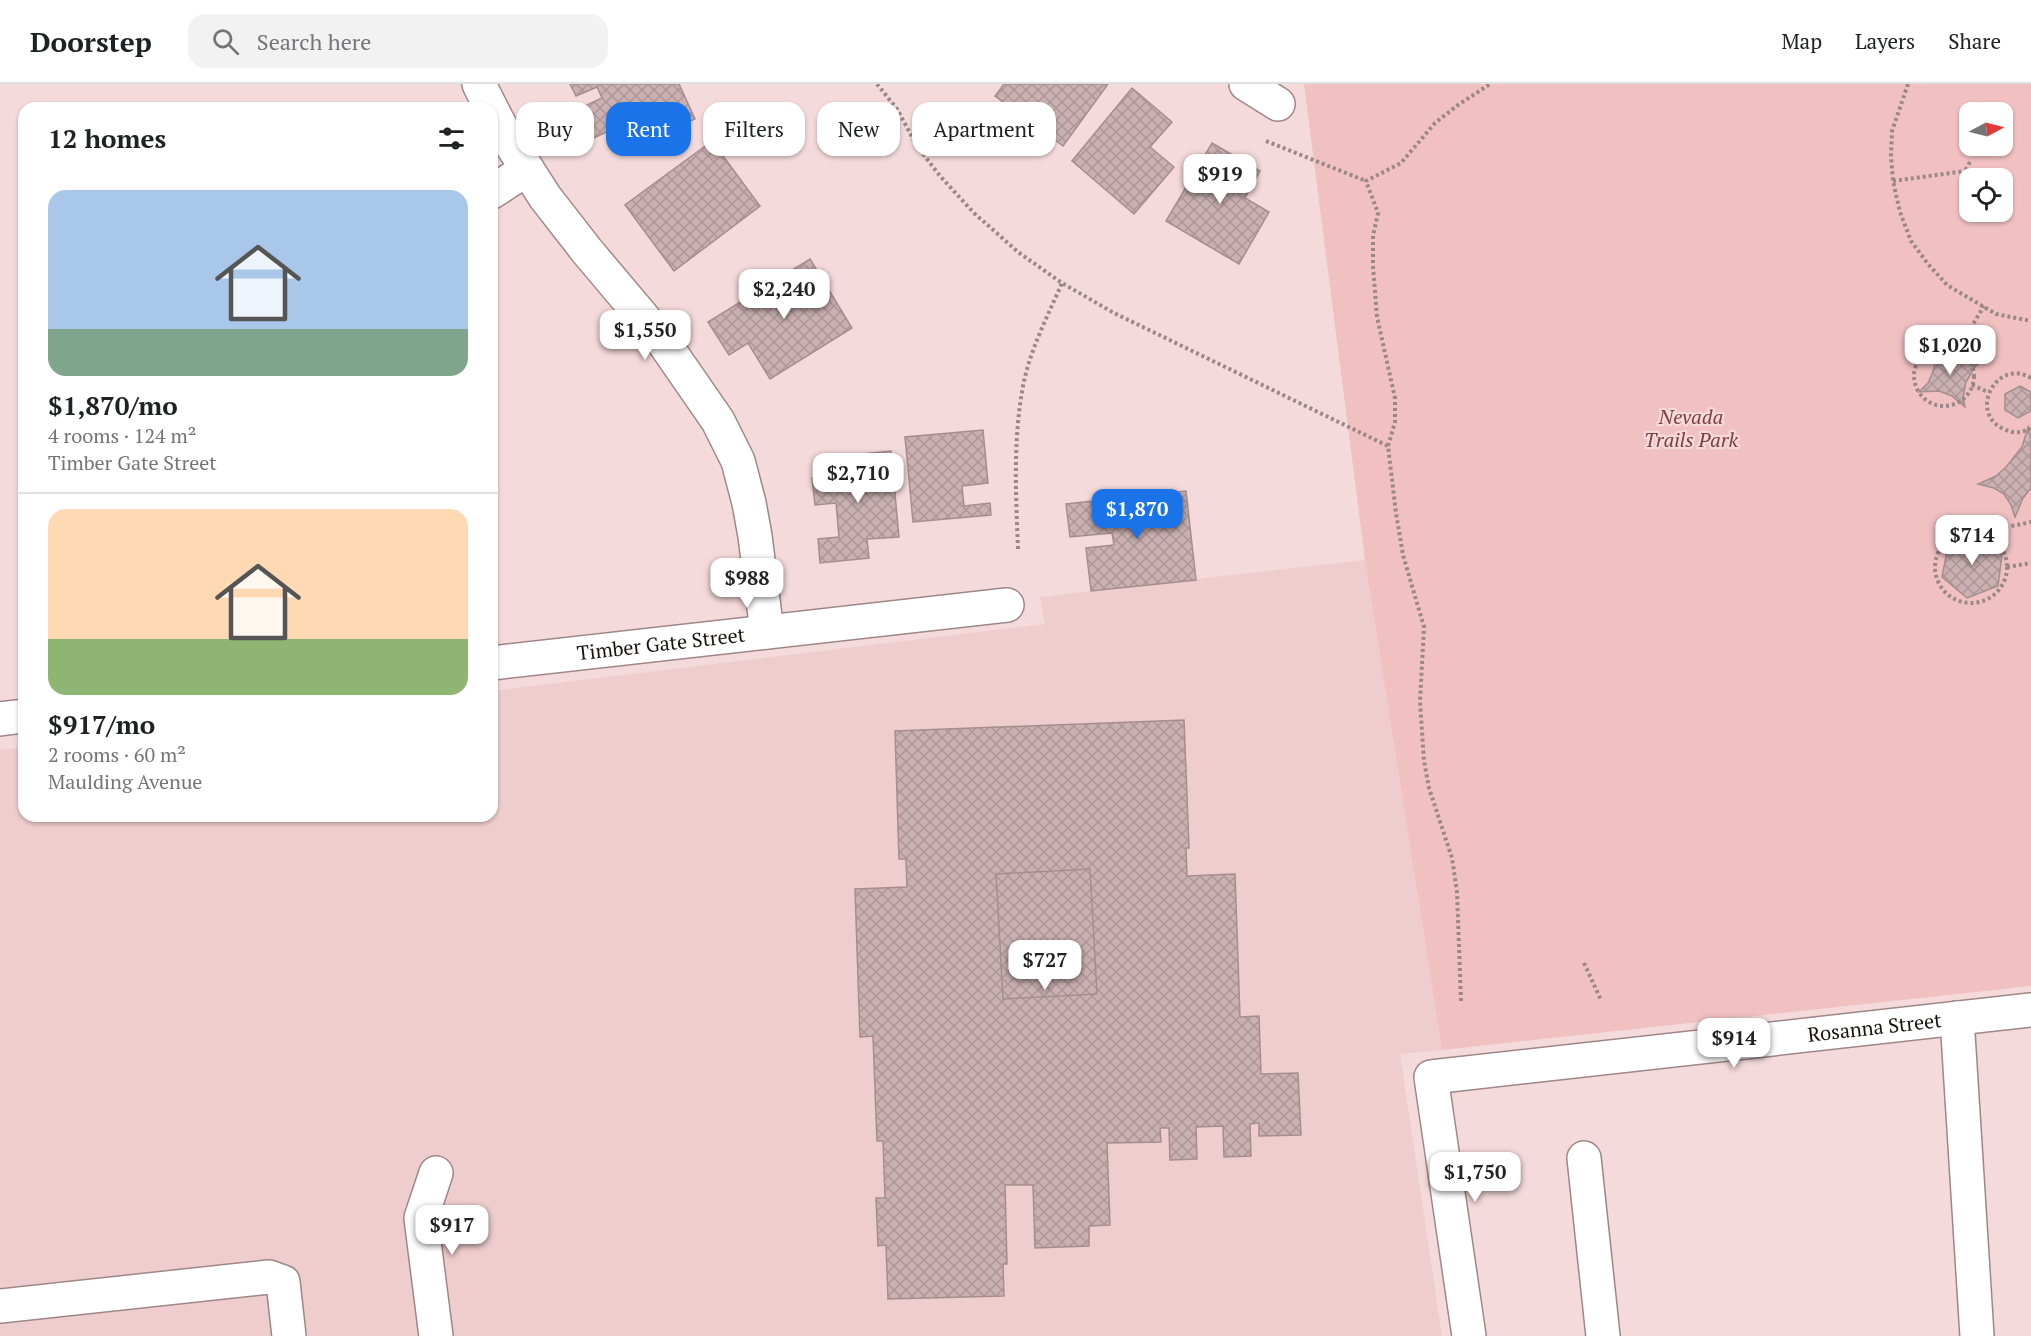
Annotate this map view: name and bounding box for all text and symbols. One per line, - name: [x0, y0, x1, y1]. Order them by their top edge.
- search box: [188, 14, 608, 68]
- text: Doorstep: [30, 23, 152, 60]
- icon: search: [209, 25, 242, 58]
- text: Search here: [257, 27, 371, 56]
- text: Map: [1781, 27, 1822, 55]
- text: Layers: [1855, 27, 1915, 55]
- text: Share: [1948, 27, 2001, 55]
- chip: Buy: [516, 102, 594, 156]
- chip: Rent: [606, 102, 691, 156]
- chip: Filters: [703, 102, 805, 156]
- chip: New: [817, 102, 900, 156]
- chip: Apartment: [912, 102, 1056, 156]
- north arrow: [1959, 102, 2013, 156]
- map controls: [1959, 102, 2013, 222]
- text: 12 homes: [48, 121, 166, 155]
- icon: filters: [435, 122, 468, 155]
- pin: $919: [1184, 154, 1256, 205]
- text: $919: [1197, 160, 1243, 187]
- button: locate: [1959, 168, 2013, 222]
- icon: home: [204, 229, 312, 337]
- pin: $2,240: [735, 269, 833, 320]
- text: $2,240: [753, 275, 815, 302]
- pin: $1,550: [596, 310, 694, 361]
- text: $1,550: [614, 316, 676, 343]
- pin: $1,020: [1901, 325, 1999, 376]
- text: $1,020: [1919, 331, 1981, 358]
- text: $1,870/mo: [48, 388, 178, 422]
- park label: Nevada Trails Park: [1644, 403, 1738, 453]
- text: 4 rooms · 124 m²: [48, 422, 196, 449]
- text: Timber Gate Street: [48, 449, 217, 476]
- pin: $2,710: [809, 453, 907, 504]
- text: $2,710: [827, 459, 889, 486]
- pin: $1,870: [1088, 489, 1186, 540]
- text: $1,870: [1106, 495, 1168, 522]
- pin: $714: [1936, 515, 2008, 566]
- text: $714: [1949, 521, 1995, 548]
- icon: home: [204, 548, 312, 656]
- pin: $988: [711, 558, 783, 609]
- text: $988: [724, 564, 770, 591]
- street label: Timber Gate Street: [575, 621, 747, 666]
- text: $917/mo: [48, 707, 155, 741]
- text: 2 rooms · 60 m²: [48, 741, 186, 768]
- text: Maulding Avenue: [48, 768, 202, 795]
- pin: $727: [1009, 940, 1081, 991]
- text: $727: [1022, 946, 1068, 973]
- street label: Rosanna Street: [1806, 1006, 1943, 1048]
- pin: $914: [1698, 1018, 1770, 1069]
- text: $914: [1711, 1024, 1757, 1051]
- pin: $1,750: [1426, 1152, 1524, 1203]
- text: $1,750: [1444, 1158, 1506, 1185]
- pin: $917: [416, 1205, 488, 1256]
- text: $917: [429, 1211, 475, 1238]

